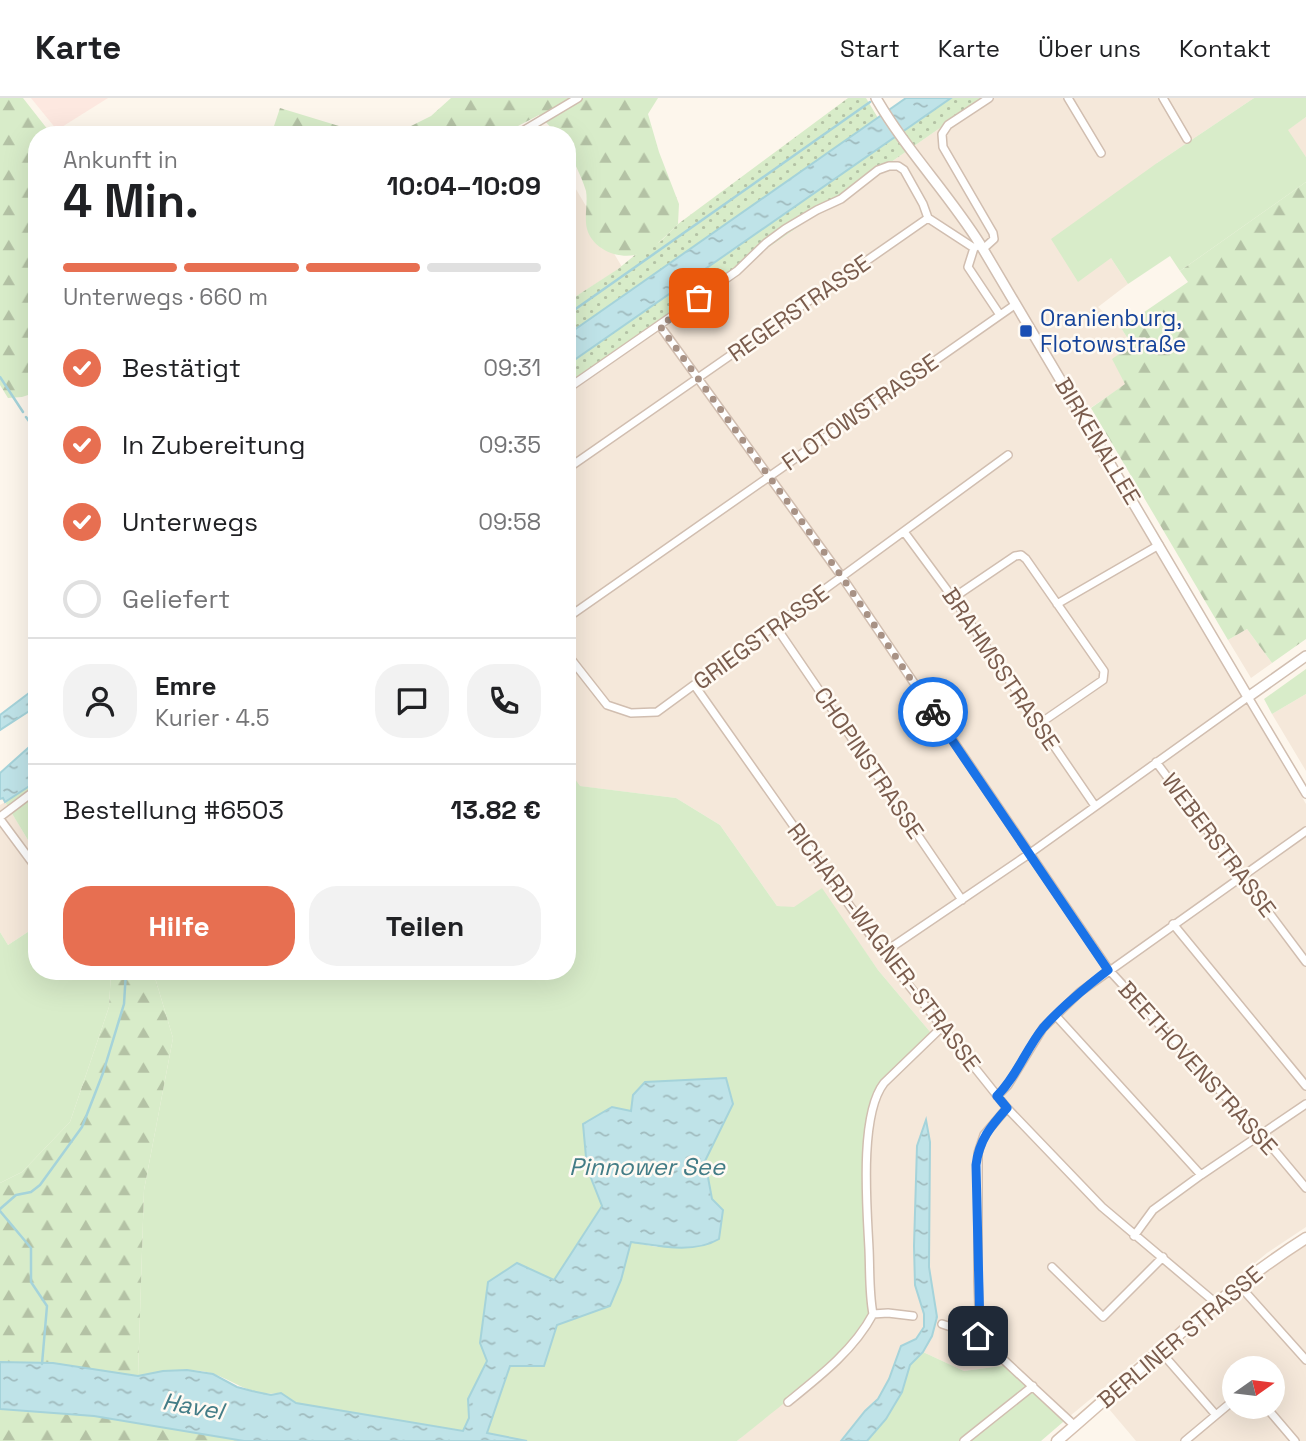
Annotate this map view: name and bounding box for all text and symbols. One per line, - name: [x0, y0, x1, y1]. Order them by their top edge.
- text: Karte: [35, 27, 121, 69]
- text: Start: [840, 33, 900, 64]
- text: Karte: [938, 33, 1000, 64]
- text: Über uns: [1038, 33, 1141, 64]
- text: Kontakt: [1179, 33, 1271, 64]
- text: Ankunft in: [63, 145, 178, 175]
- text: 10:04–10:09: [387, 169, 541, 203]
- text: 4 Min.: [63, 172, 199, 230]
- street label: REGERSTRASSE: [722, 248, 876, 368]
- pin: [669, 268, 729, 328]
- icon: bag: [680, 279, 718, 317]
- text: Unterwegs · 660 m: [63, 282, 268, 312]
- place label: Oranienburg, Flotowstraße: [1040, 303, 1186, 359]
- marker: Oranienburg, Flotowstraße: [1018, 323, 1034, 339]
- street label: FLOTOWSTRASSE: [776, 347, 944, 477]
- icon: check: [63, 349, 101, 387]
- text: Bestätigt: [122, 351, 241, 385]
- text: 09:31: [483, 353, 541, 383]
- street label: BIRKENALLEE: [1048, 372, 1148, 510]
- icon: check: [63, 426, 101, 464]
- text: In Zubereitung: [122, 428, 306, 462]
- text: 09:35: [479, 430, 541, 460]
- icon: check: [63, 503, 101, 541]
- text: Unterwegs: [122, 505, 258, 539]
- text: 09:58: [478, 507, 541, 537]
- street label: GRIEGSTRASSE: [687, 578, 835, 696]
- text: Geliefert: [122, 582, 230, 616]
- street label: BRAHMSSTRASSE: [935, 582, 1067, 756]
- button: person: [63, 664, 137, 738]
- button: chat: [375, 664, 449, 738]
- button: phone: [467, 664, 541, 738]
- text: Emre: [155, 669, 216, 703]
- courier: [898, 677, 968, 747]
- street label: CHOPINSTRASSE: [807, 681, 931, 845]
- icon: bike: [914, 693, 952, 731]
- text: Kurier · 4.5: [155, 703, 270, 733]
- street label: WEBERSTRASSE: [1155, 767, 1283, 923]
- text: Bestellung #6503: [63, 793, 284, 827]
- text: 13.82 €: [450, 793, 541, 827]
- street label: RICHARD-WAGNER-STRASSE: [781, 817, 987, 1077]
- button: Hilfe: [63, 886, 295, 966]
- button: Teilen: [309, 886, 541, 966]
- street label: BEETHOVENSTRASSE: [1112, 975, 1284, 1161]
- water label: Pinnower See: [569, 1151, 726, 1182]
- street label: BERLINER STRASSE: [1091, 1259, 1269, 1415]
- pin: [948, 1306, 1008, 1366]
- icon: home: [959, 1317, 997, 1355]
- north arrow: [1222, 1356, 1284, 1419]
- map controls: [1222, 1356, 1285, 1419]
- water label: Havel: [160, 1385, 229, 1427]

